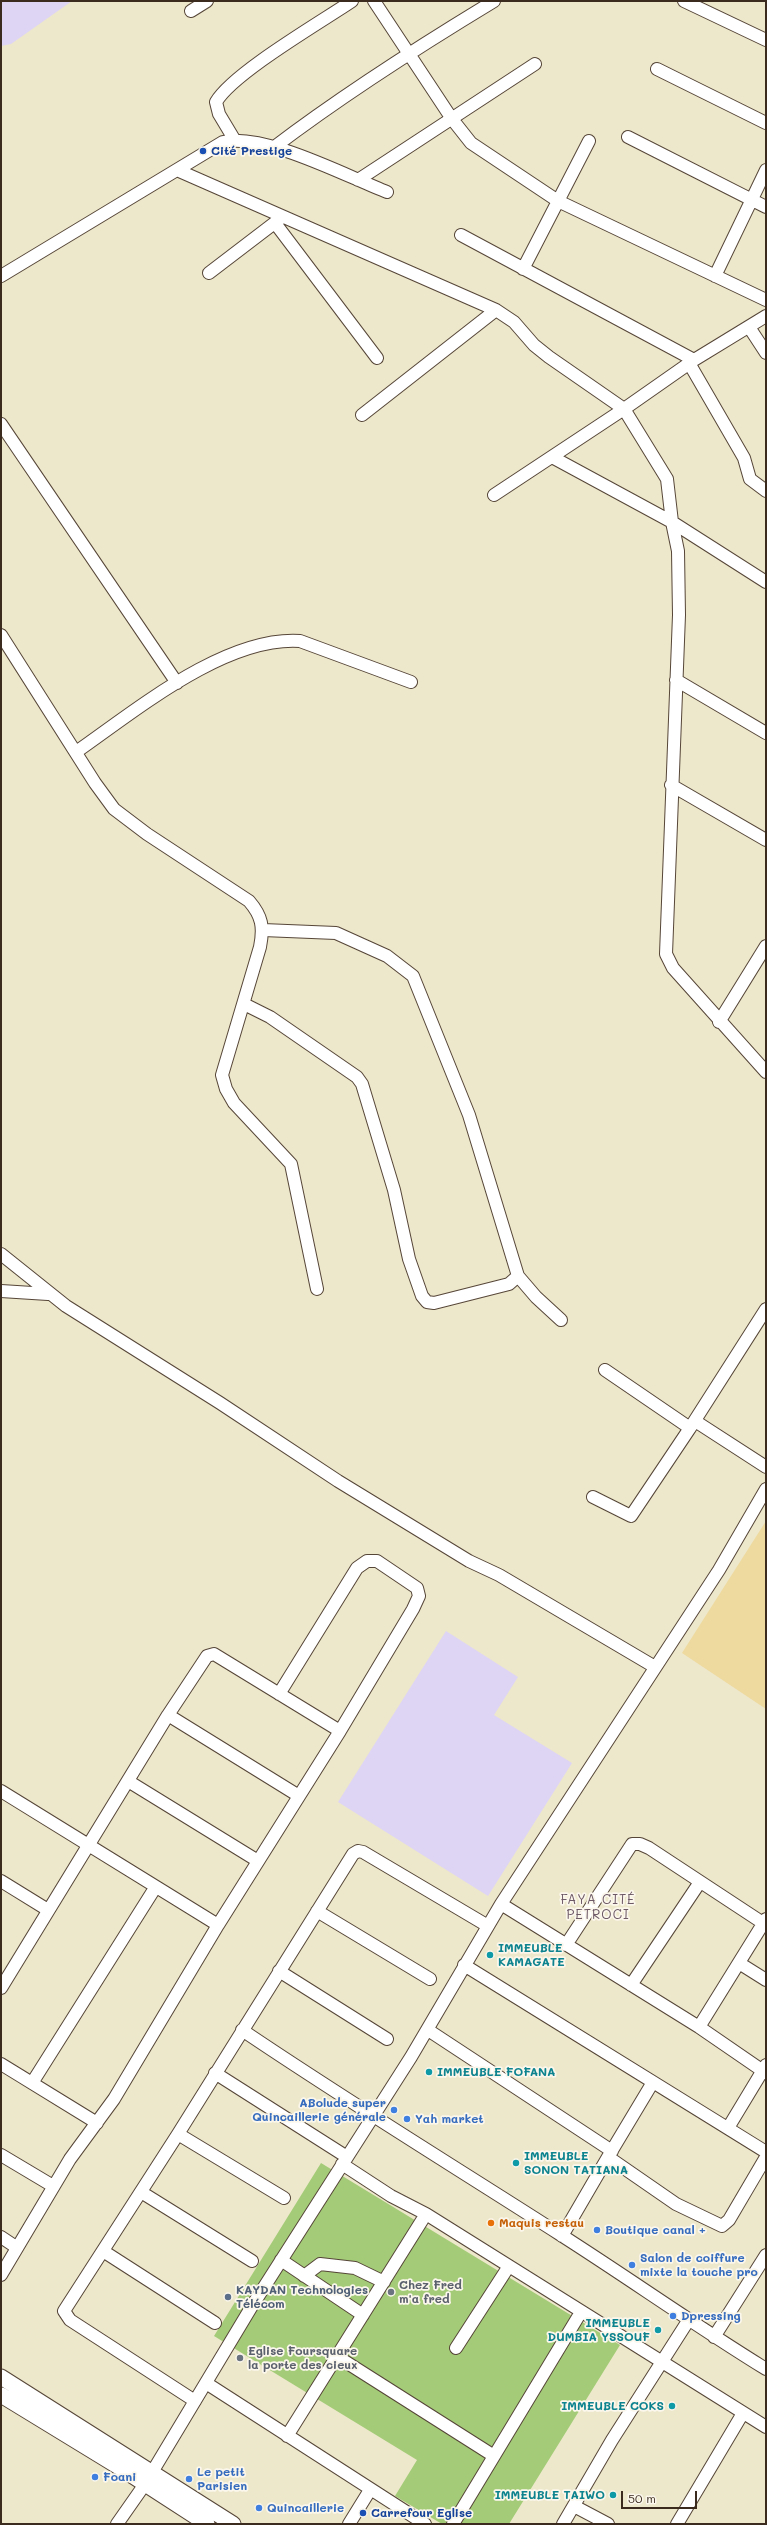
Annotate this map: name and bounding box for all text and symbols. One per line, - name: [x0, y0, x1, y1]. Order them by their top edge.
- place label: Cité Prestige: [211, 144, 292, 158]
- marker: Cité Prestige: [198, 146, 208, 156]
- district label: FAYA CITÉ PETROCI: [560, 1892, 636, 1923]
- place label: IMMEUBLE KAMAGATE: [498, 1941, 565, 1969]
- marker: IMMEUBLE KAMAGATE: [485, 1950, 495, 1960]
- place label: IMMEUBLE FOFANA: [437, 2065, 555, 2079]
- marker: IMMEUBLE FOFANA: [424, 2067, 434, 2077]
- place label: ABolude super Quincaillerie générale: [252, 2096, 386, 2124]
- marker: ABolude super Quincaillerie générale: [389, 2105, 399, 2115]
- place label: Yah market: [415, 2112, 484, 2126]
- marker: Yah market: [402, 2114, 412, 2124]
- place label: IMMEUBLE SONON TATIANA: [524, 2149, 628, 2177]
- marker: IMMEUBLE SONON TATIANA: [511, 2158, 521, 2168]
- place label: Maquis restau: [499, 2216, 584, 2230]
- marker: Maquis restau: [486, 2218, 496, 2228]
- place label: Boutique canal +: [605, 2223, 706, 2237]
- marker: Boutique canal +: [592, 2225, 602, 2235]
- place label: Salon de coiffure mixte la touche pro: [640, 2251, 758, 2279]
- marker: Salon de coiffure mixte la touche pro: [627, 2260, 637, 2270]
- place label: Chez Fred m'a fred: [399, 2278, 462, 2306]
- place label: KAYDAN Technologies Télécom: [236, 2283, 368, 2311]
- marker: Chez Fred m'a fred: [386, 2287, 396, 2297]
- marker: KAYDAN Technologies Télécom: [223, 2292, 233, 2302]
- place label: Dpressing: [681, 2309, 741, 2323]
- marker: Dpressing: [668, 2311, 678, 2321]
- place label: IMMEUBLE DUMBIA YSSOUF: [548, 2316, 650, 2344]
- marker: IMMEUBLE DUMBIA YSSOUF: [653, 2325, 663, 2335]
- place label: Eglise Foursquare la porte des cieux: [248, 2344, 358, 2372]
- marker: Eglise Foursquare la porte des cieux: [235, 2353, 245, 2363]
- place label: IMMEUBLE COKS: [561, 2399, 664, 2413]
- marker: IMMEUBLE COKS: [667, 2401, 677, 2411]
- place label: Le petit Parisien: [197, 2465, 247, 2493]
- place label: Foani: [103, 2470, 136, 2484]
- marker: Foani: [90, 2472, 100, 2482]
- marker: Le petit Parisien: [184, 2474, 194, 2484]
- scale bar: [623, 2483, 699, 2509]
- place label: IMMEUBLE TAIWO: [495, 2488, 605, 2502]
- marker: IMMEUBLE TAIWO: [608, 2490, 618, 2500]
- text: 50 m: [628, 2490, 656, 2506]
- place label: Quincaillerie: [267, 2501, 344, 2515]
- marker: Quincaillerie: [254, 2503, 264, 2513]
- place label: Carrefour Eglise: [371, 2506, 472, 2520]
- marker: Carrefour Eglise: [358, 2508, 368, 2518]

